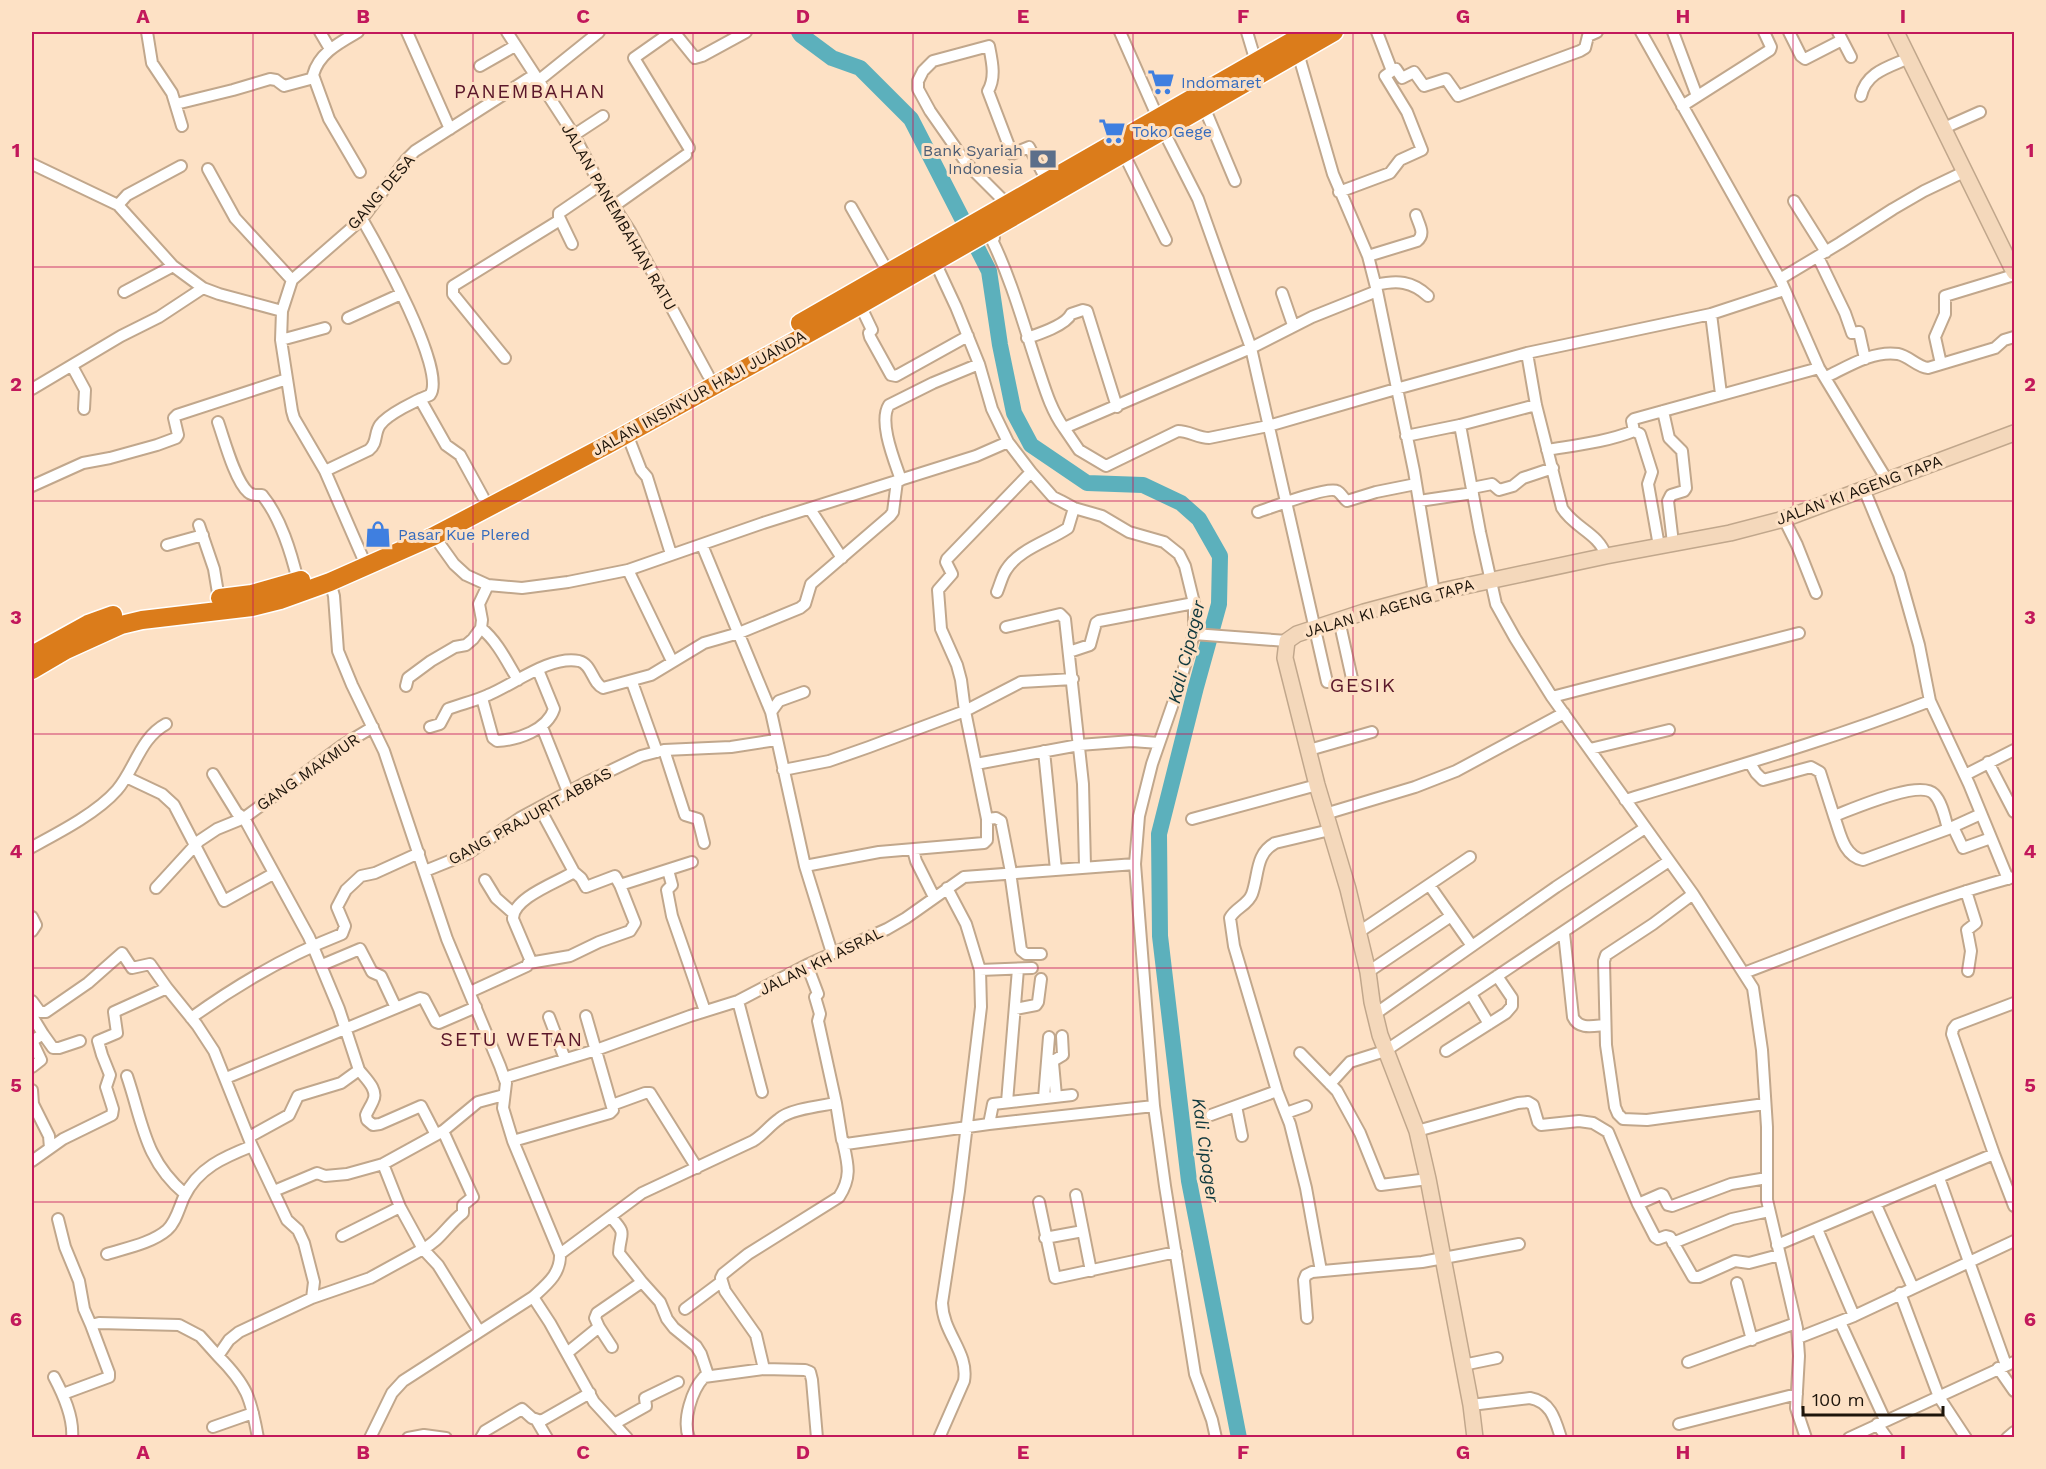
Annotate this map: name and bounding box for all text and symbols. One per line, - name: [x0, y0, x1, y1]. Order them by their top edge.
- text: A: [136, 4, 150, 28]
- text: B: [356, 4, 370, 28]
- text: C: [576, 4, 590, 28]
- text: D: [796, 4, 810, 28]
- text: E: [1017, 4, 1029, 28]
- text: F: [1237, 4, 1249, 28]
- text: G: [1456, 4, 1470, 28]
- text: H: [1676, 4, 1690, 28]
- text: I: [1900, 4, 1906, 28]
- supermarket icon: Indomaret: [1146, 67, 1176, 97]
- place label: Indomaret: [1181, 73, 1262, 92]
- district label: PANEMBAHAN: [454, 79, 606, 103]
- supermarket icon: Toko Gege: [1097, 116, 1127, 146]
- street label: JALAN PANEMBAHAN RATU: [558, 120, 680, 314]
- place label: Toko Gege: [1132, 122, 1212, 141]
- text: 1: [12, 138, 20, 162]
- text: 1: [2026, 138, 2034, 162]
- place label: Bank Syariah Indonesia: [923, 141, 1023, 178]
- bank icon: Bank Syariah Indonesia: [1028, 144, 1058, 174]
- street label: GANG DESA: [343, 150, 419, 233]
- street label: JALAN INSINYUR HAJI JUANDA: [589, 326, 810, 460]
- text: 2: [10, 372, 22, 396]
- text: 2: [2024, 372, 2036, 396]
- street label: JALAN KI AGENG TAPA: [1773, 451, 1945, 529]
- shop icon: Pasar Kue Plered: [363, 519, 393, 549]
- place label: Pasar Kue Plered: [398, 525, 530, 544]
- street label: JALAN KI AGENG TAPA: [1302, 575, 1476, 641]
- water label: Kali Cipager: [1163, 597, 1209, 706]
- text: 3: [10, 605, 22, 629]
- text: 3: [2024, 605, 2036, 629]
- district label: GESIK: [1330, 673, 1396, 697]
- street label: GANG MAKMUR: [253, 729, 363, 815]
- street label: GANG PRAJURIT ABBAS: [445, 763, 615, 869]
- text: 4: [10, 839, 23, 863]
- text: 4: [2024, 839, 2037, 863]
- street label: JALAN KH ASRAL: [756, 923, 886, 999]
- district label: SETU WETAN: [440, 1027, 584, 1051]
- text: 5: [10, 1073, 22, 1097]
- text: 5: [2024, 1073, 2036, 1097]
- water label: Kali Cipager: [1188, 1096, 1224, 1205]
- text: 6: [10, 1307, 22, 1331]
- text: 6: [2024, 1307, 2036, 1331]
- scale bar: [1803, 1379, 1942, 1417]
- text: 100 m: [1812, 1389, 1865, 1410]
- text: A: [136, 1440, 150, 1464]
- text: B: [356, 1440, 370, 1464]
- text: C: [576, 1440, 590, 1464]
- text: D: [796, 1440, 810, 1464]
- text: E: [1017, 1440, 1029, 1464]
- text: F: [1237, 1440, 1249, 1464]
- text: G: [1456, 1440, 1470, 1464]
- text: H: [1676, 1440, 1690, 1464]
- text: I: [1900, 1440, 1906, 1464]

